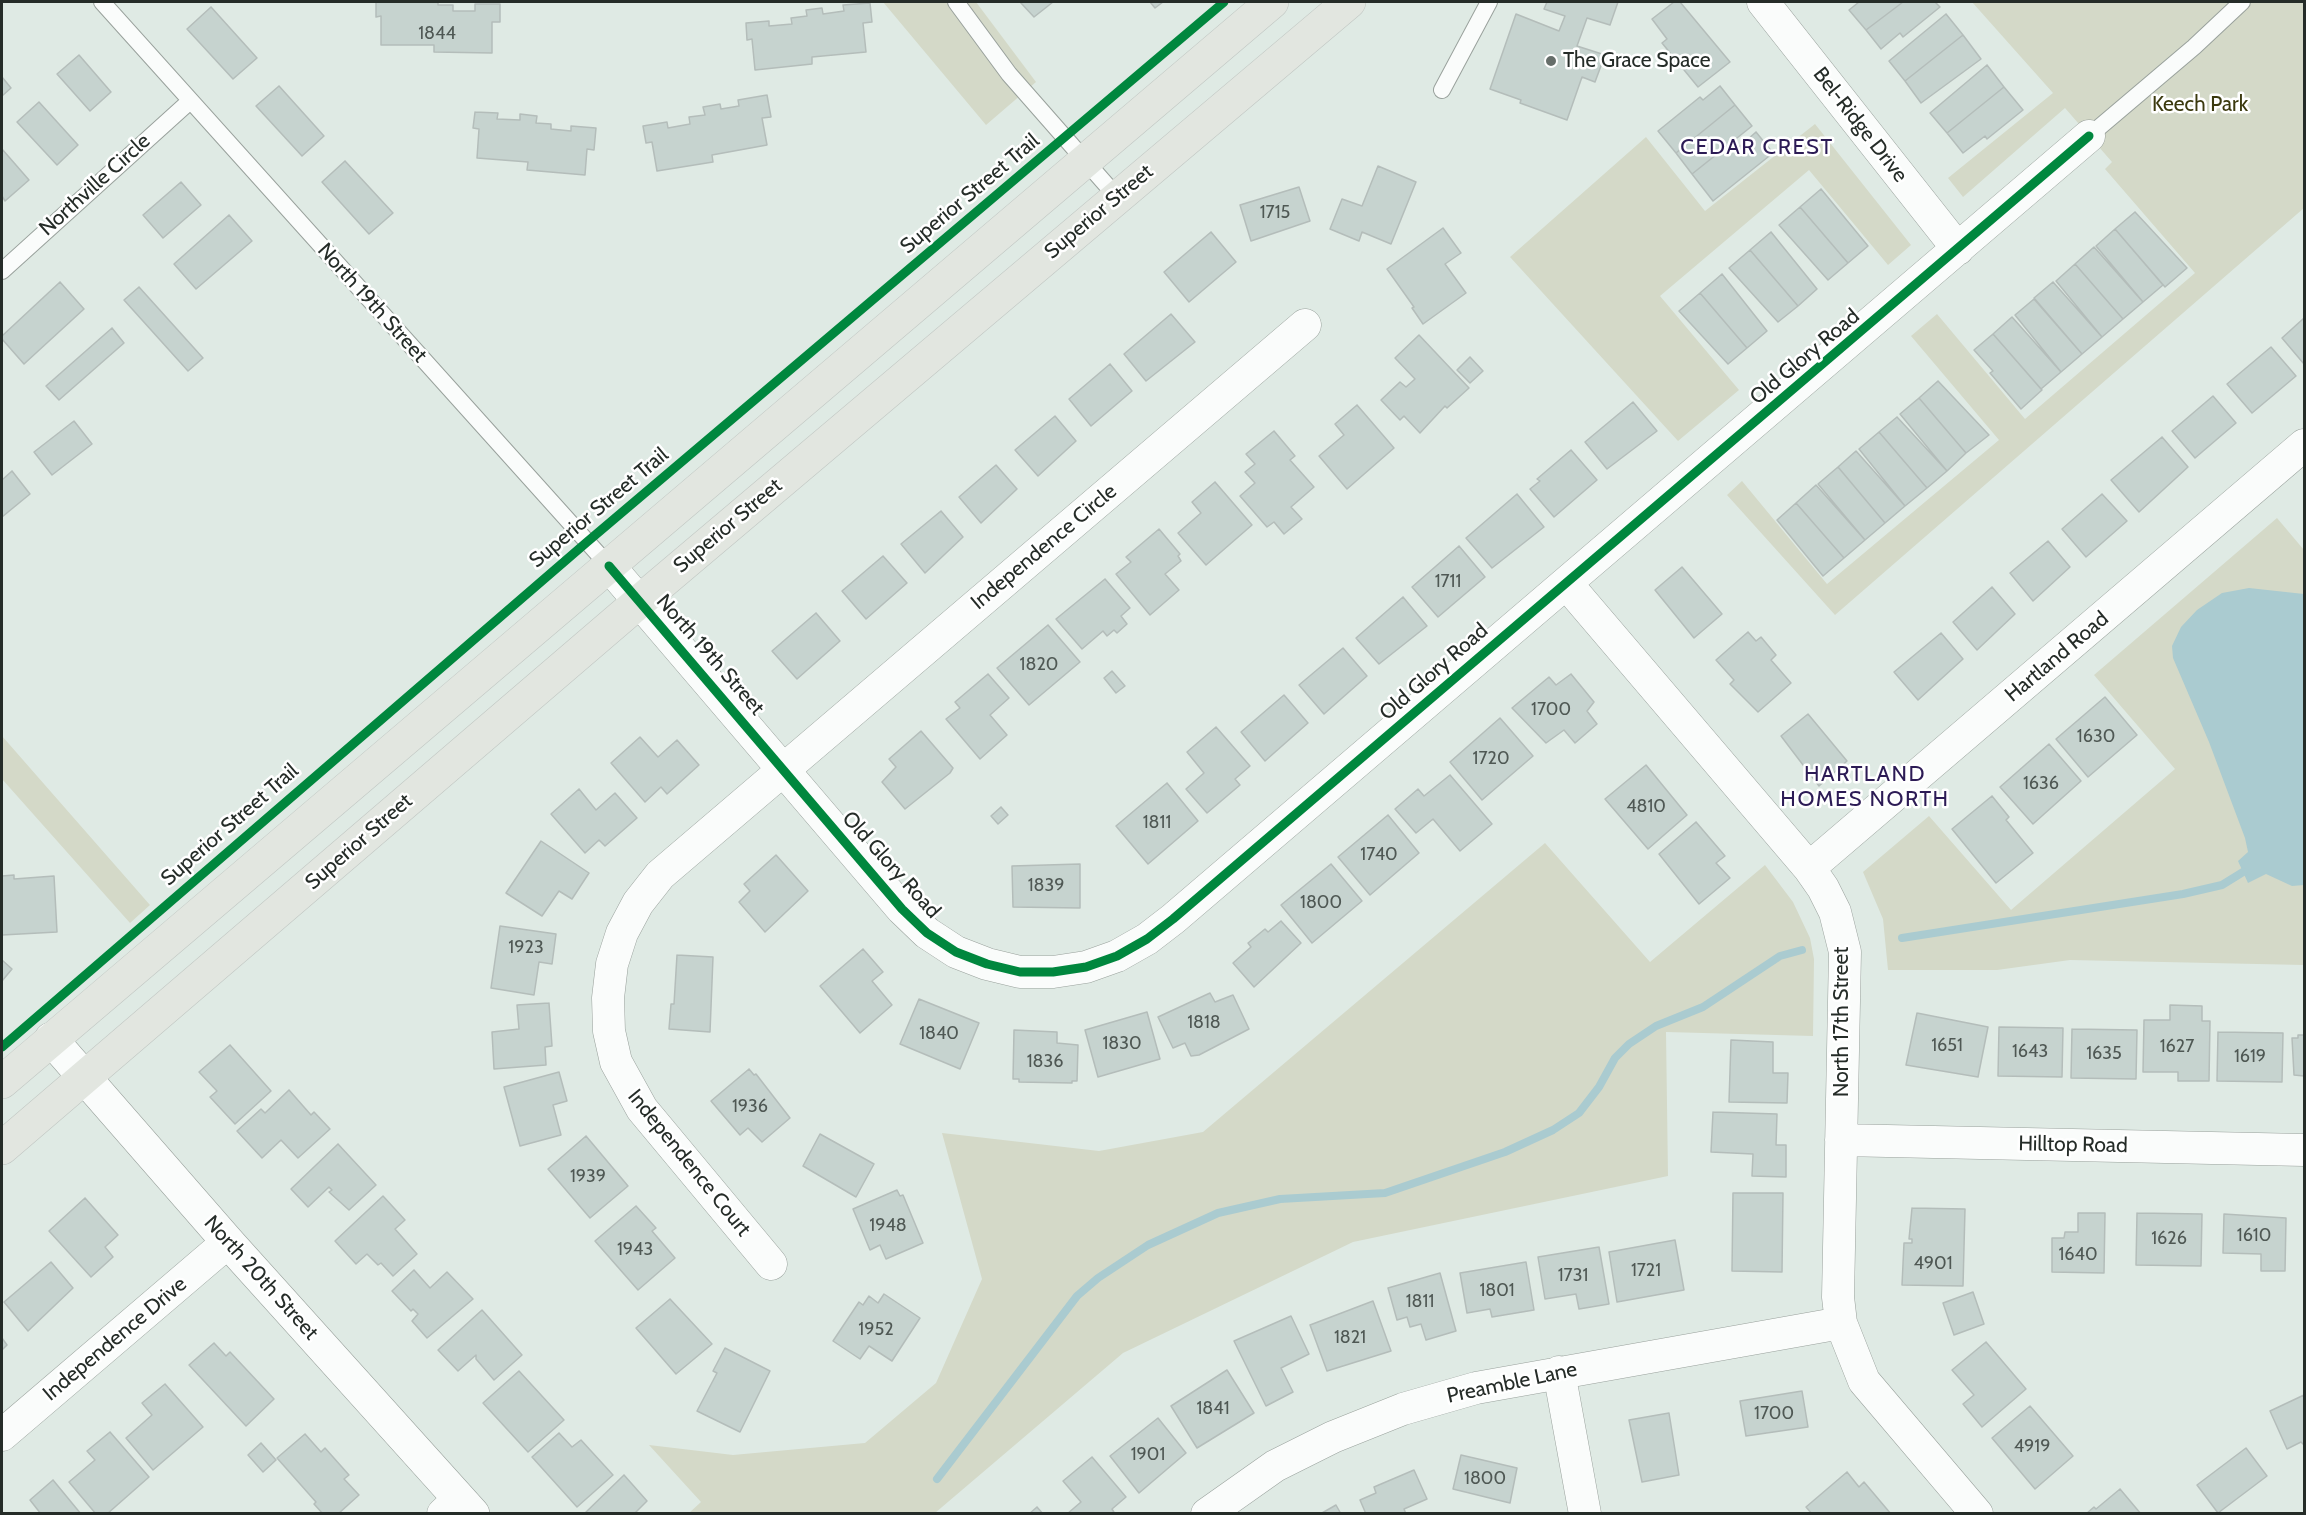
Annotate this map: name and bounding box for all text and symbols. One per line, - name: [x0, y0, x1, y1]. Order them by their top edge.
- house number: 1844: [418, 23, 456, 45]
- place label: The Grace Space: [1563, 48, 1710, 74]
- marker: The Grace Space: [1544, 54, 1558, 68]
- street label: Bel-Ridge Drive: [1807, 63, 1913, 187]
- park label: Keech Park: [2152, 92, 2248, 118]
- street label: Northville Circle: [34, 129, 156, 241]
- street label: Superior Street Trail: [895, 129, 1045, 259]
- district label: CEDAR CREST: [1680, 135, 1834, 161]
- street label: Superior Street: [1040, 159, 1158, 265]
- house number: 1715: [1260, 202, 1290, 224]
- street label: North 19th Street: [312, 238, 432, 368]
- street label: Old Glory Road: [1745, 304, 1865, 410]
- street label: Superior Street Trail: [524, 443, 674, 573]
- street label: Superior Street: [669, 473, 787, 579]
- street label: Independence Circle: [966, 479, 1122, 615]
- house number: 1711: [1435, 571, 1461, 593]
- street label: North 19th Street: [651, 589, 769, 721]
- street label: Hartland Road: [2000, 606, 2114, 708]
- street label: Old Glory Road: [1375, 618, 1493, 726]
- house number: 1820: [1020, 654, 1058, 676]
- house number: 1700: [1531, 699, 1571, 721]
- house number: 1630: [2077, 726, 2115, 748]
- house number: 1720: [1473, 748, 1509, 770]
- street label: Superior Street Trail: [156, 759, 304, 891]
- district label: HARTLAND HOMES NORTH: [1780, 762, 1950, 813]
- house number: 1636: [2023, 773, 2059, 795]
- street label: Superior Street: [300, 789, 418, 895]
- house number: 4810: [1626, 796, 1666, 818]
- street label: Old Glory Road: [836, 806, 946, 924]
- house number: 1811: [1143, 812, 1171, 834]
- house number: 1740: [1360, 844, 1398, 866]
- house number: 1839: [1028, 875, 1064, 897]
- house number: 1800: [1300, 892, 1342, 914]
- house number: 1923: [508, 937, 544, 959]
- street label: North 17th Street: [1829, 947, 1855, 1097]
- house number: 1818: [1187, 1012, 1221, 1034]
- house number: 1840: [919, 1023, 959, 1045]
- house number: 1830: [1102, 1033, 1142, 1055]
- house number: 1651: [1931, 1035, 1963, 1057]
- house number: 1627: [2160, 1036, 2194, 1058]
- house number: 1643: [2012, 1041, 2048, 1063]
- house number: 1635: [2086, 1043, 2122, 1065]
- house number: 1619: [2234, 1046, 2266, 1068]
- house number: 1836: [1027, 1051, 1063, 1073]
- street label: Independence Court: [622, 1085, 756, 1241]
- house number: 1936: [732, 1096, 768, 1118]
- street label: Hilltop Road: [2018, 1131, 2128, 1159]
- house number: 1939: [570, 1166, 606, 1188]
- street label: North 20th Street: [199, 1211, 323, 1345]
- house number: 1948: [869, 1215, 907, 1237]
- house number: 1610: [2237, 1225, 2271, 1247]
- house number: 1626: [2151, 1228, 2187, 1250]
- house number: 1943: [617, 1239, 653, 1261]
- house number: 1640: [2058, 1244, 2098, 1266]
- house number: 4901: [1913, 1253, 1953, 1275]
- house number: 1721: [1631, 1260, 1661, 1282]
- house number: 1731: [1558, 1265, 1588, 1287]
- street label: Independence Drive: [38, 1272, 192, 1406]
- house number: 1801: [1479, 1280, 1515, 1302]
- house number: 1811: [1406, 1291, 1434, 1313]
- house number: 1952: [858, 1319, 894, 1341]
- house number: 1821: [1334, 1327, 1366, 1349]
- street label: Preamble Lane: [1445, 1357, 1579, 1409]
- house number: 1841: [1196, 1398, 1230, 1420]
- house number: 1700: [1754, 1403, 1794, 1425]
- house number: 4919: [2014, 1436, 2050, 1458]
- house number: 1901: [1131, 1444, 1165, 1466]
- house number: 1800: [1464, 1468, 1506, 1490]

